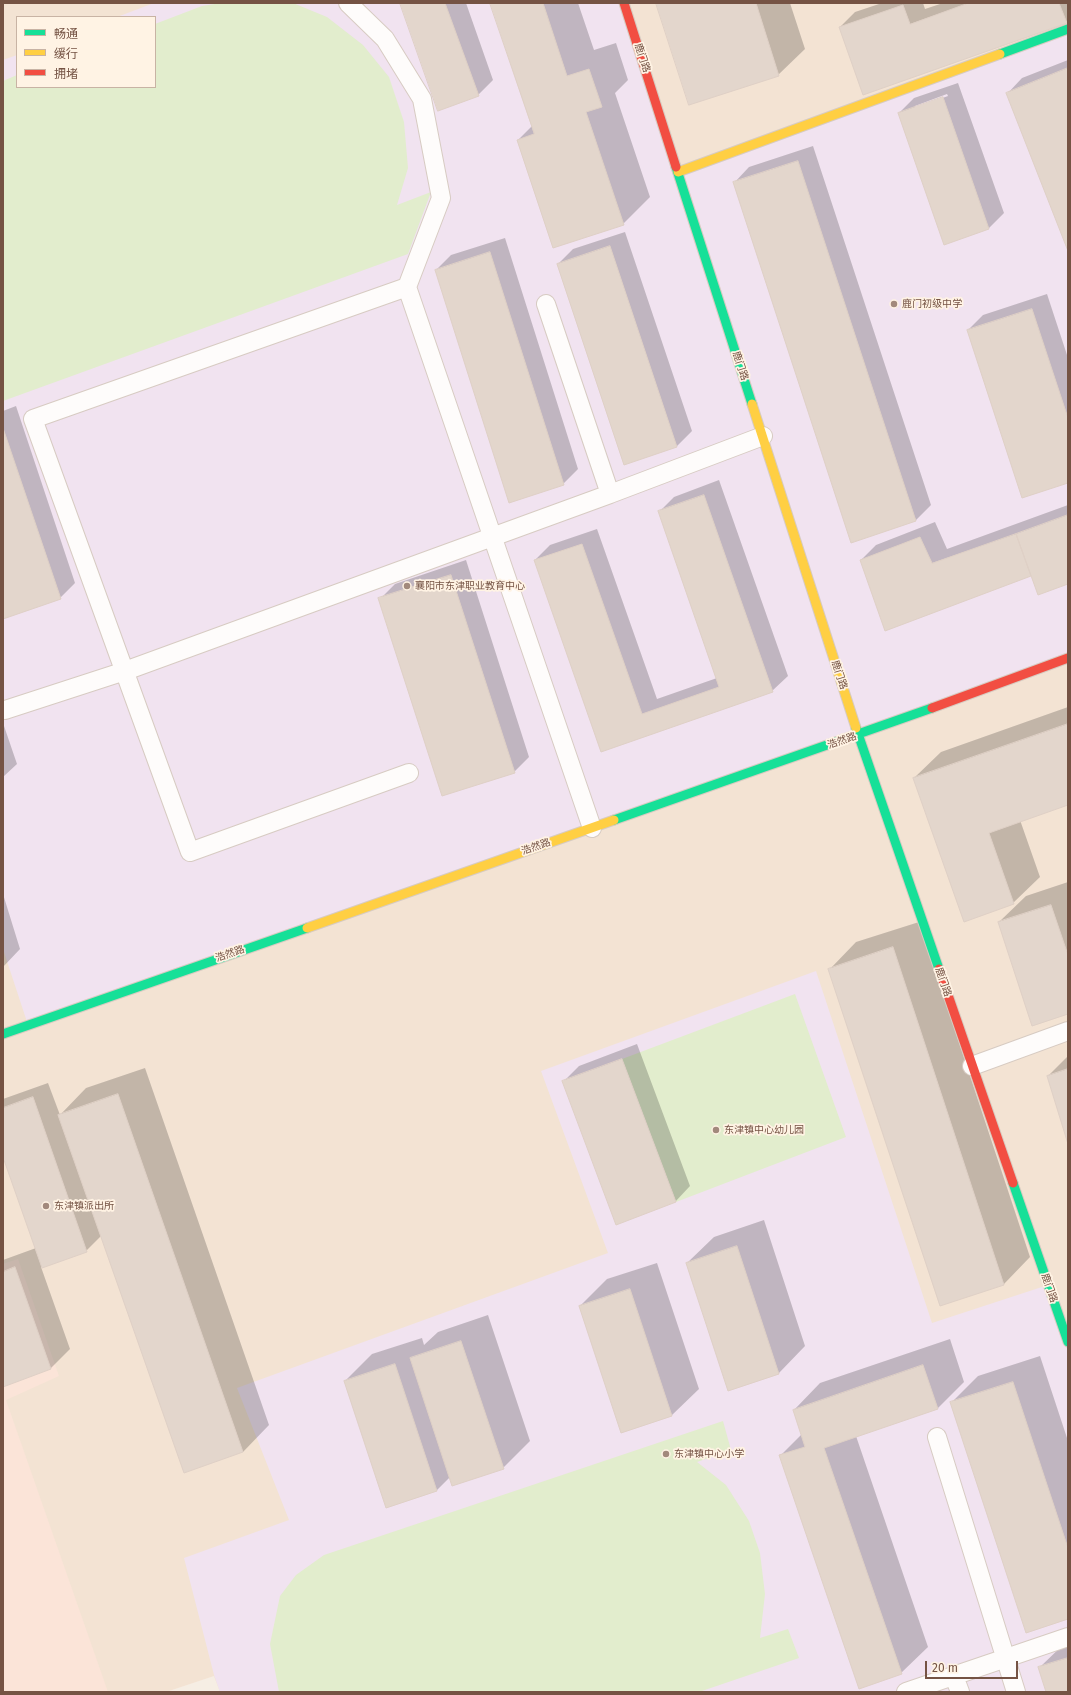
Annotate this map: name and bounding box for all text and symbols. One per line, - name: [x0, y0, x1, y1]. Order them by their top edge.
- legend: [16, 16, 156, 88]
- text: 畅通: [54, 27, 78, 41]
- street label: 鹿门路: [632, 42, 652, 74]
- text: 缓行: [54, 47, 78, 61]
- text: 拥堵: [54, 67, 78, 81]
- place label: 鹿门初级中学: [902, 298, 962, 310]
- marker: 鹿门初级中学: [889, 299, 899, 309]
- street label: 鹿门路: [730, 350, 750, 382]
- place label: 襄阳市东津职业教育中心: [415, 580, 525, 592]
- marker: 襄阳市东津职业教育中心: [402, 581, 412, 591]
- street label: 鹿门路: [829, 659, 849, 691]
- street label: 浩然路: [826, 730, 858, 752]
- street label: 浩然路: [520, 836, 552, 858]
- street label: 浩然路: [214, 943, 246, 965]
- street label: 鹿门路: [932, 966, 954, 998]
- place label: 东津镇中心幼儿园: [724, 1124, 804, 1136]
- marker: 东津镇中心幼儿园: [711, 1125, 721, 1135]
- place label: 东津镇派出所: [54, 1200, 114, 1212]
- marker: 东津镇派出所: [41, 1201, 51, 1211]
- street label: 鹿门路: [1038, 1272, 1060, 1304]
- place label: 东津镇中心小学: [674, 1448, 744, 1460]
- marker: 东津镇中心小学: [661, 1449, 671, 1459]
- scale bar: [927, 1653, 1020, 1679]
- text: 20 m: [932, 1661, 958, 1675]

